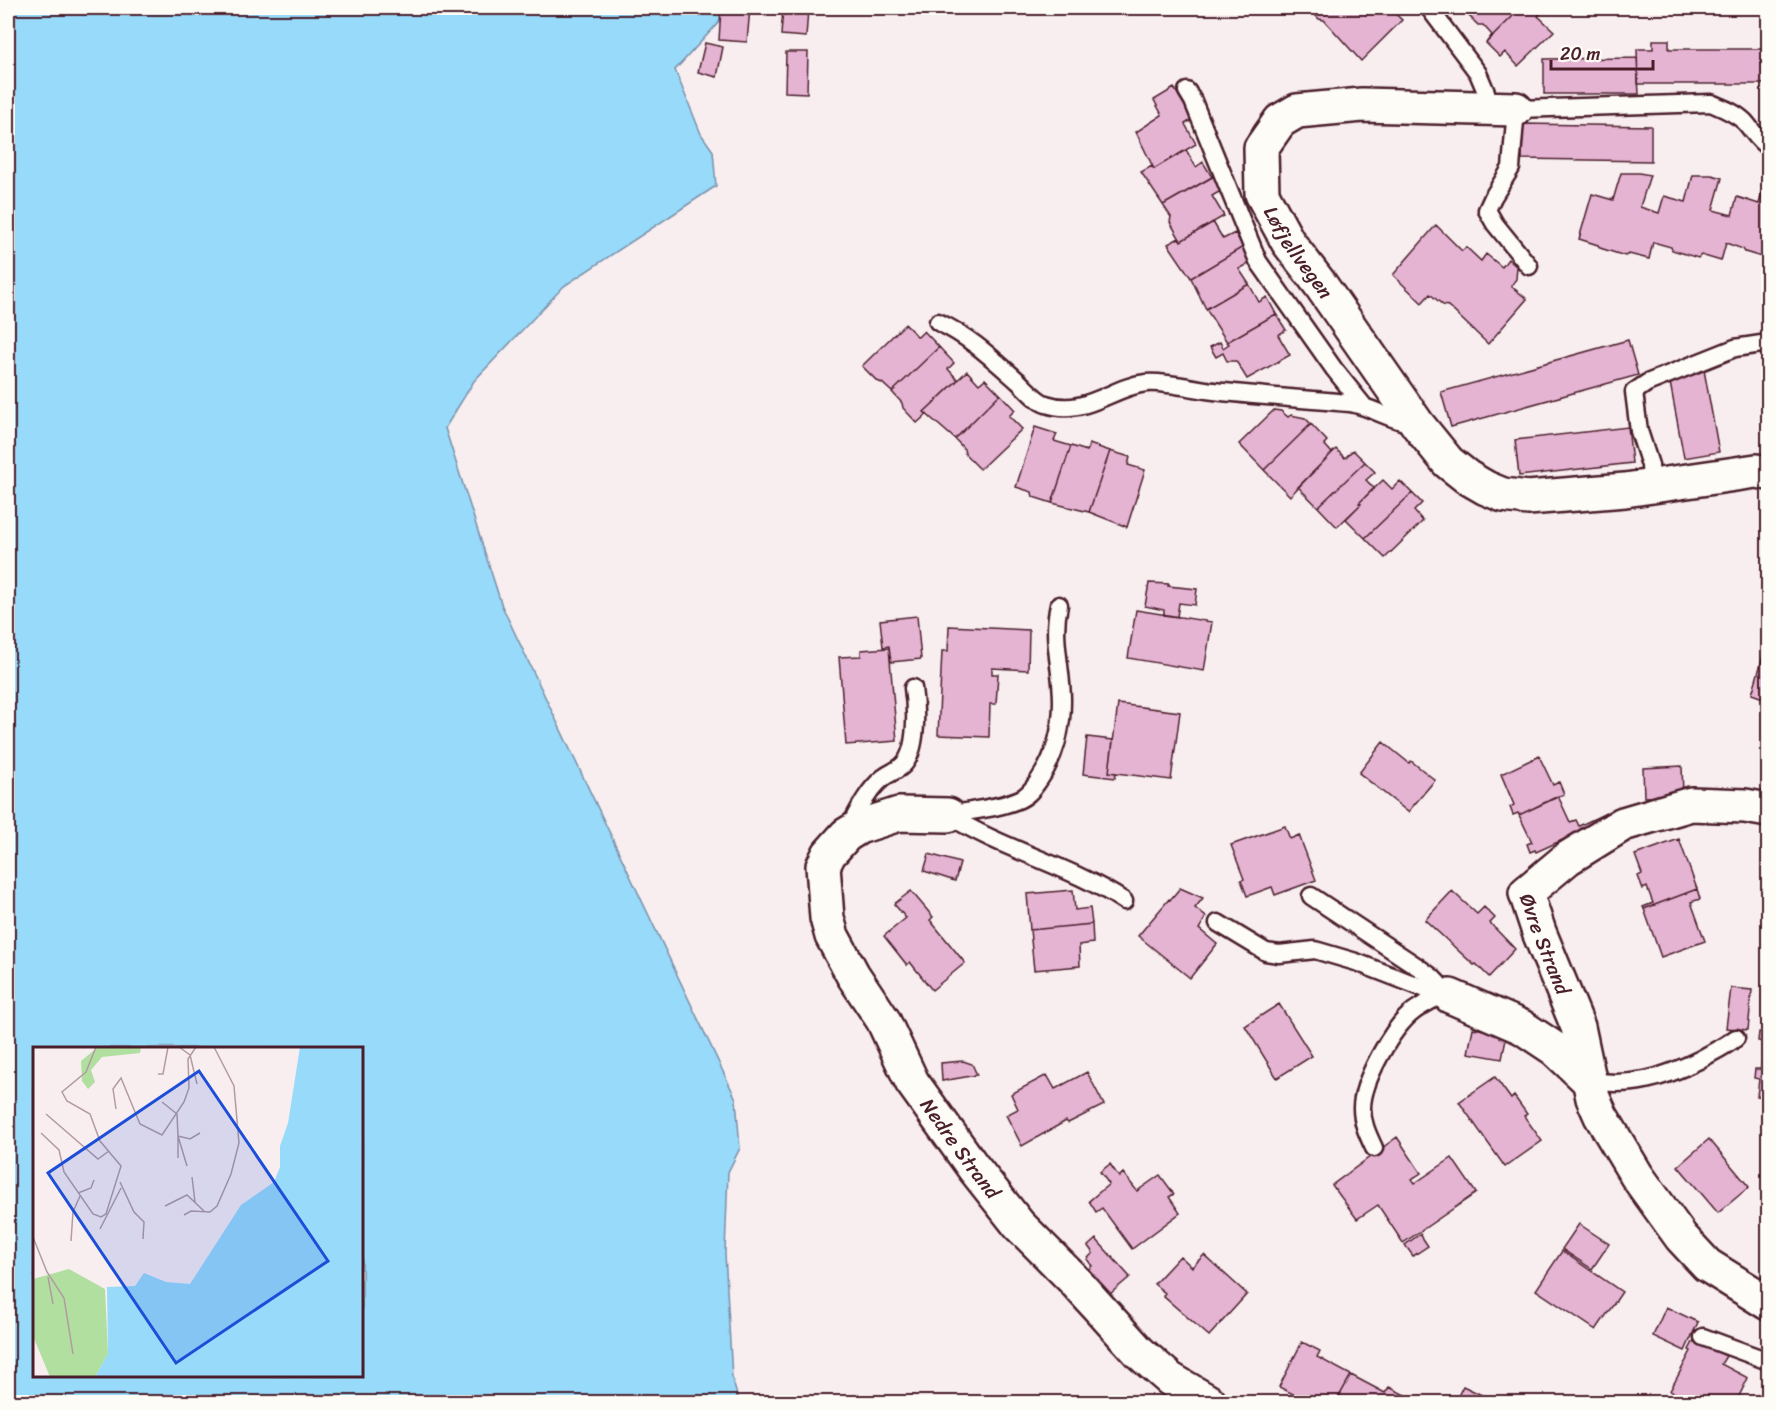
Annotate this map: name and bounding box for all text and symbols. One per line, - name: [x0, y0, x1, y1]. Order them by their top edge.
- scale bar: [1551, 33, 1653, 71]
- text: 20 m: [1560, 38, 1600, 70]
- street label: Løfjellvegen: [1254, 199, 1343, 306]
- street label: Øvre Strand: [1510, 889, 1581, 1001]
- inset map: [33, 1047, 363, 1377]
- street label: Nedre Strand: [911, 1090, 1010, 1208]

